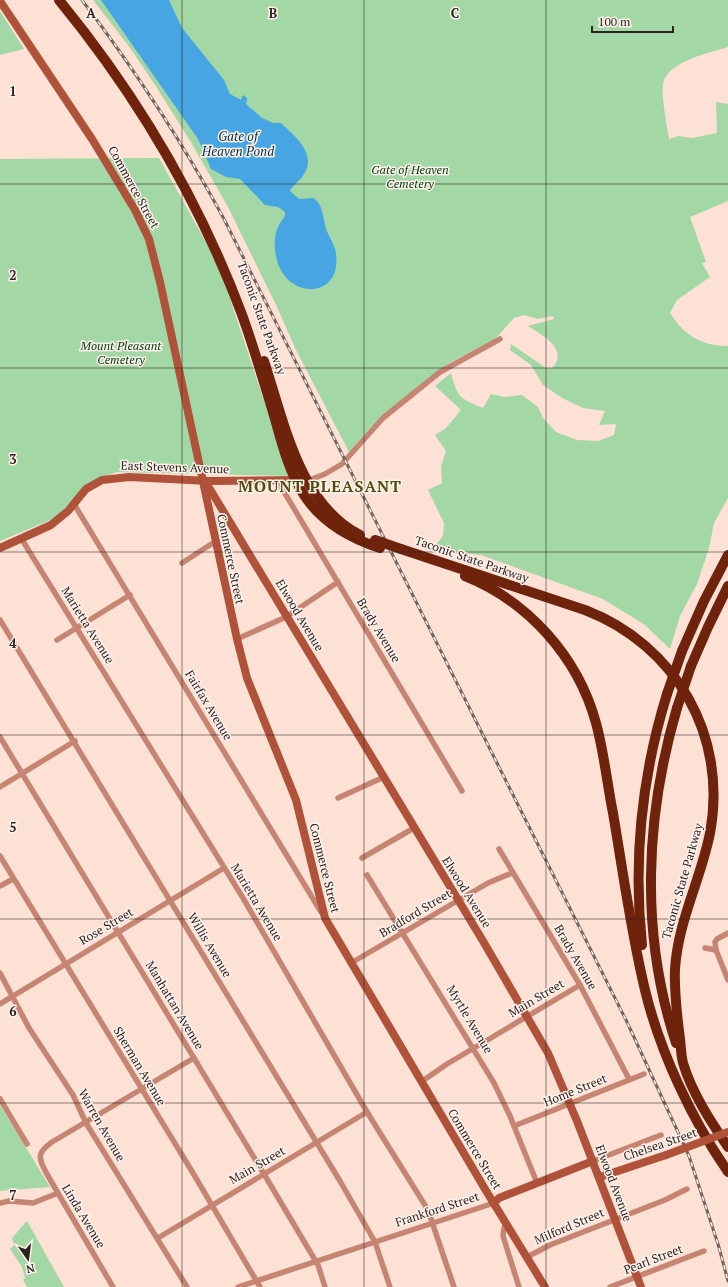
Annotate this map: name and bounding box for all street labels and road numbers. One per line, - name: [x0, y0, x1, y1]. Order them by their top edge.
- street label: Commerce Street: [105, 143, 163, 231]
- street label: Taconic State Parkway: [235, 259, 290, 378]
- street label: East Stevens Avenue: [121, 458, 229, 476]
- street label: Commerce Street: [214, 513, 248, 606]
- street label: Taconic State Parkway: [413, 532, 532, 586]
- street label: Elwood Avenue: [273, 576, 327, 654]
- street label: Marietta Avenue: [58, 584, 118, 666]
- street label: Brady Avenue: [354, 595, 404, 665]
- street label: Fairfax Avenue: [182, 667, 236, 743]
- street label: Taconic State Parkway: [658, 821, 706, 941]
- street label: Commerce Street: [307, 822, 344, 915]
- street label: Elwood Avenue: [439, 854, 495, 930]
- street label: Marietta Avenue: [228, 861, 286, 943]
- street label: Bradford Street: [376, 885, 454, 940]
- street label: Rose Street: [76, 904, 136, 948]
- street label: Willis Avenue: [185, 910, 235, 980]
- street label: Brady Avenue: [551, 922, 601, 992]
- street label: Manhattan Avenue: [143, 958, 207, 1052]
- street label: Main Street: [506, 975, 567, 1020]
- street label: Myrtle Avenue: [444, 982, 496, 1056]
- street label: Sherman Avenue: [110, 1024, 170, 1108]
- street label: Home Street: [541, 1070, 609, 1109]
- street label: Warren Avenue: [75, 1086, 129, 1164]
- street label: Commerce Street: [445, 1106, 505, 1193]
- street label: Chelsea Street: [621, 1124, 699, 1164]
- street label: Elwood Avenue: [592, 1142, 636, 1224]
- street label: Main Street: [226, 1143, 288, 1187]
- street label: Linda Avenue: [59, 1181, 109, 1251]
- street label: Frankford Street: [393, 1188, 481, 1230]
- street label: Milford Street: [532, 1204, 607, 1247]
- street label: Pearl Street: [621, 1241, 685, 1277]

